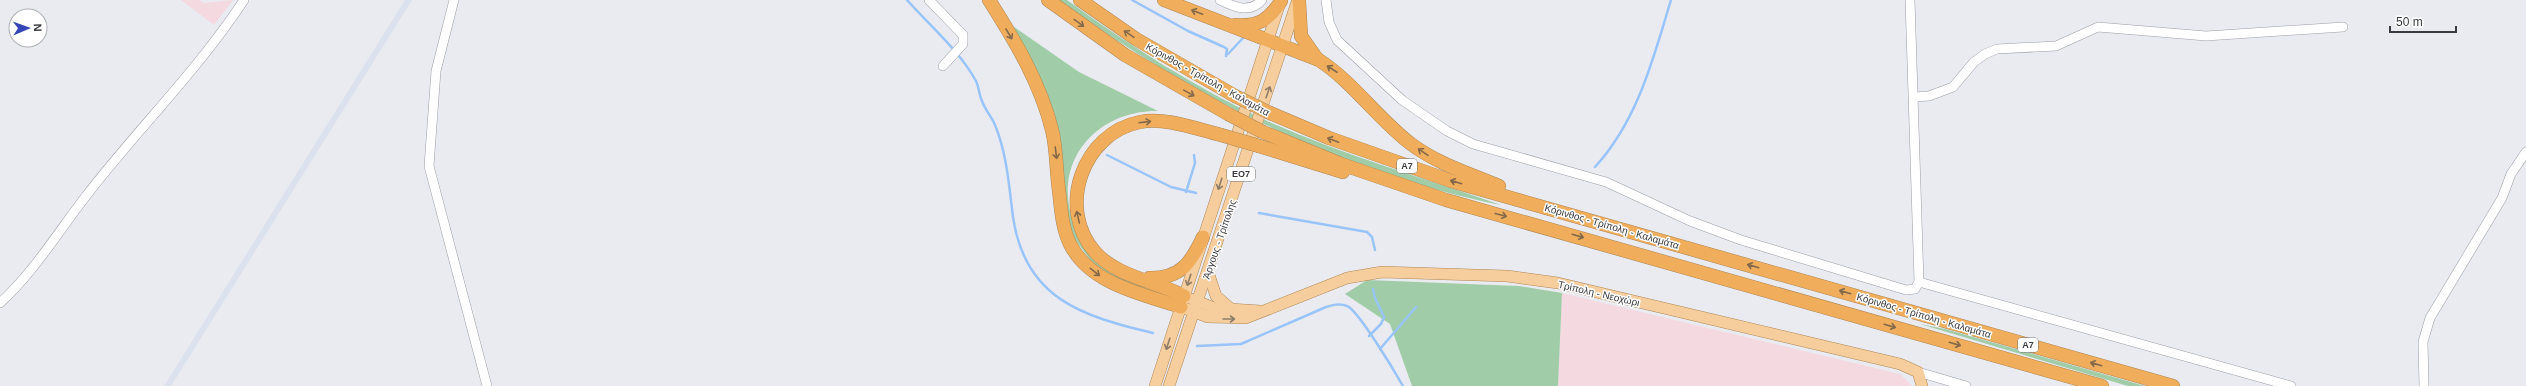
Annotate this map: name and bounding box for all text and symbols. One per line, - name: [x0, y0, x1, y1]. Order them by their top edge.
- north arrow: [8, 8, 48, 48]
- one-way arrow: [1191, 8, 1203, 16]
- scale bar: [2390, 8, 2456, 34]
- text: 50 m: [2396, 15, 2423, 29]
- one-way arrow: [1073, 19, 1084, 27]
- text: N: [32, 23, 44, 32]
- one-way arrow: [1005, 27, 1013, 39]
- one-way arrow: [1124, 30, 1135, 38]
- street label: Κόρινθος - Τρίπολη - Καλαμάτα: [1144, 41, 1272, 118]
- one-way arrow: [1327, 65, 1338, 73]
- one-way arrow: [1265, 87, 1273, 99]
- one-way arrow: [1183, 89, 1195, 97]
- one-way arrow: [1138, 118, 1151, 126]
- one-way arrow: [1327, 135, 1339, 143]
- one-way arrow: [1052, 146, 1059, 159]
- one-way arrow: [1417, 147, 1428, 156]
- road number: Α7: [1397, 159, 1417, 173]
- road number: ΕΟ7: [1227, 167, 1255, 181]
- one-way arrow: [1216, 178, 1224, 190]
- one-way arrow: [1450, 178, 1463, 185]
- street label: Άργους - Τρίπολης: [1201, 198, 1238, 280]
- street label: Κόρινθος - Τρίπολη - Καλαμάτα: [1543, 202, 1681, 251]
- one-way arrow: [1074, 211, 1082, 224]
- one-way arrow: [1494, 212, 1507, 219]
- one-way arrow: [1571, 233, 1584, 241]
- one-way arrow: [1747, 262, 1760, 269]
- one-way arrow: [1090, 268, 1101, 276]
- one-way arrow: [1185, 274, 1192, 287]
- street label: Τρίπολη - Νεοχώρι: [1557, 279, 1641, 308]
- one-way arrow: [1839, 288, 1852, 295]
- street label: Κόρινθος - Τρίπολη - Καλαμάτα: [1855, 291, 1993, 340]
- one-way arrow: [1222, 315, 1235, 323]
- one-way arrow: [1883, 323, 1896, 330]
- one-way arrow: [1164, 338, 1172, 350]
- road number: Α7: [2018, 338, 2038, 352]
- one-way arrow: [1949, 341, 1962, 348]
- one-way arrow: [2090, 360, 2103, 367]

